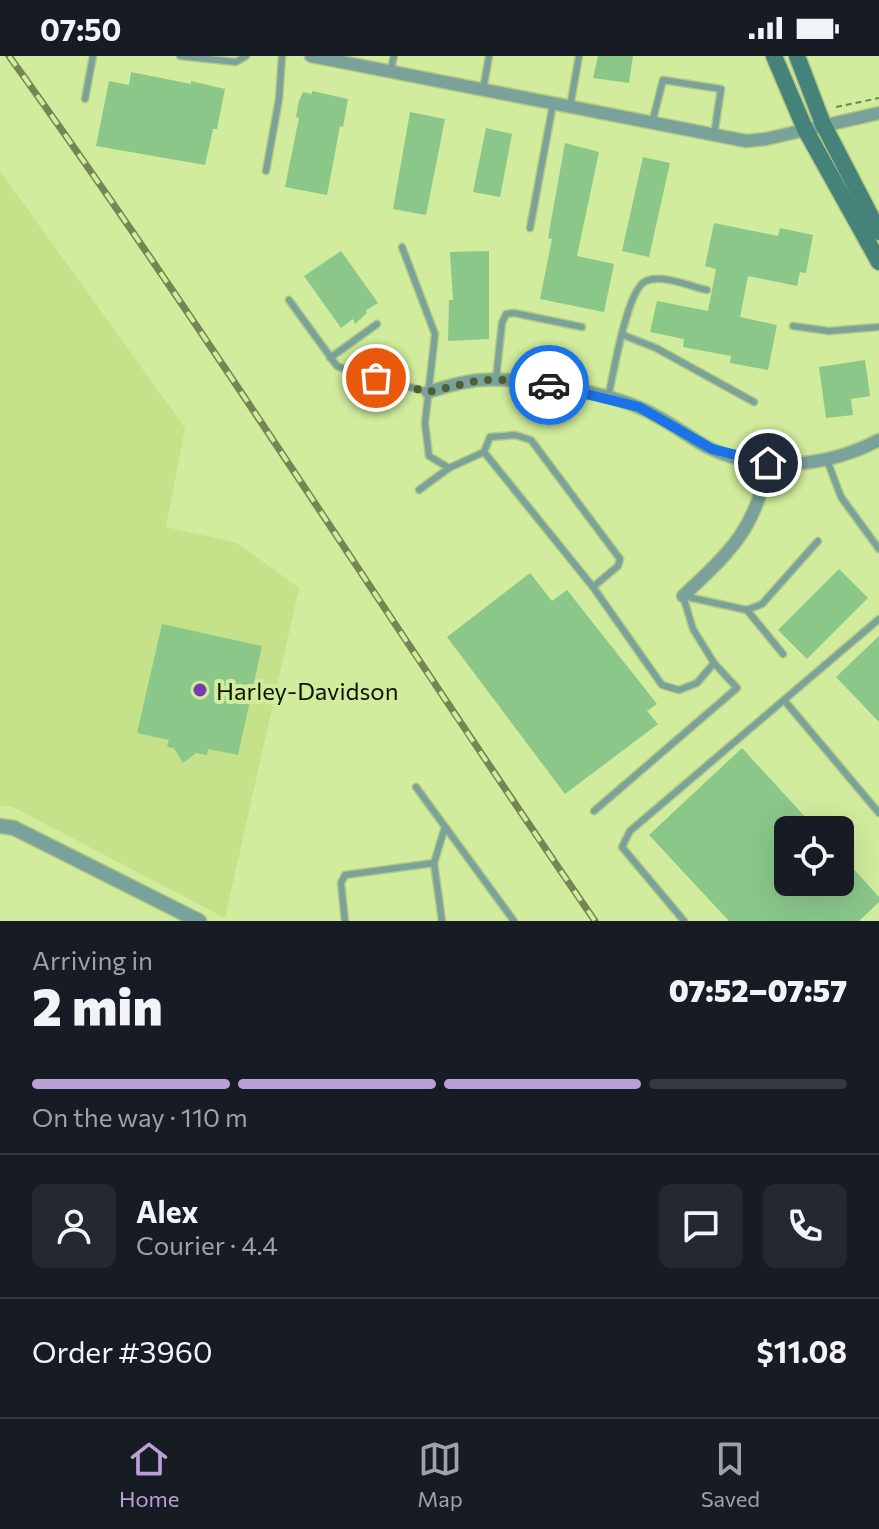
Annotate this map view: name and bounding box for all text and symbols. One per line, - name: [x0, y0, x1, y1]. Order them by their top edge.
- text: 07:50: [40, 10, 122, 47]
- pin: [342, 344, 410, 412]
- courier: [509, 345, 589, 425]
- icon: bag: [354, 356, 398, 400]
- icon: car: [527, 363, 571, 407]
- pin: [734, 429, 802, 497]
- icon: home: [746, 441, 790, 485]
- place label: Harley-Davidson: [216, 676, 398, 705]
- marker: Harley-Davidson: [191, 681, 209, 699]
- map controls: [774, 816, 854, 896]
- button: locate: [774, 816, 854, 896]
- text: Arriving in: [32, 944, 153, 975]
- text: 07:52–07:57: [669, 971, 847, 1008]
- text: 2 min: [32, 973, 163, 1037]
- text: On the way · 110 m: [32, 1101, 248, 1132]
- button: person: [32, 1184, 116, 1268]
- button: chat: [659, 1184, 743, 1268]
- button: phone: [763, 1184, 847, 1268]
- text: Alex: [136, 1192, 199, 1229]
- text: Courier · 4.4: [136, 1229, 278, 1260]
- text: Order #3960: [32, 1332, 212, 1369]
- text: $11.08: [757, 1332, 847, 1369]
- tab: Home: [119, 1437, 179, 1512]
- tab: Map: [417, 1437, 463, 1512]
- tab: Saved: [701, 1437, 760, 1512]

